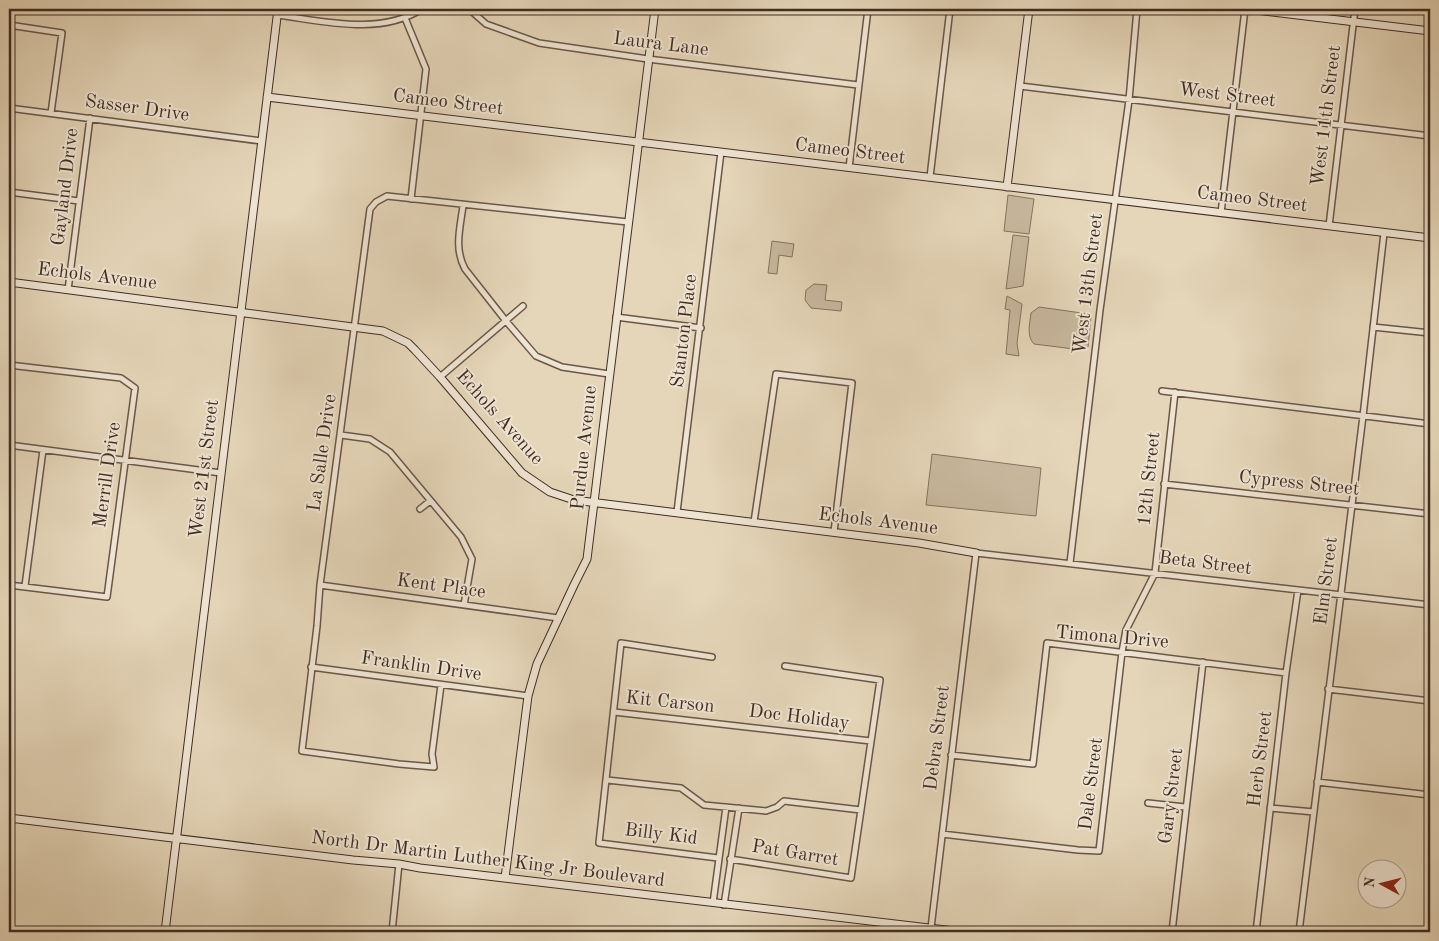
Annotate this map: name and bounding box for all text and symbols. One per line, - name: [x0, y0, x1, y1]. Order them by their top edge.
- street label: Laura Lane: [612, 30, 710, 60]
- street label: West 11th Street: [1309, 44, 1345, 188]
- street label: West Street: [1177, 81, 1277, 111]
- street label: Cameo Street: [392, 87, 504, 119]
- street label: Sasser Drive: [84, 92, 190, 126]
- street label: Gayland Drive: [49, 127, 83, 247]
- street label: Cameo Street: [794, 136, 906, 168]
- street label: Cameo Street: [1196, 184, 1308, 216]
- street label: West 13th Street: [1071, 212, 1107, 356]
- street label: Echols Avenue: [36, 260, 158, 294]
- street label: Stanton Place: [669, 273, 701, 389]
- street label: Echols Avenue: [452, 367, 546, 469]
- street label: Purdue Avenue: [569, 385, 601, 511]
- street label: La Salle Drive: [305, 393, 341, 513]
- street label: West 21st Street: [187, 398, 223, 540]
- street label: Merrill Drive: [91, 421, 125, 529]
- street label: 12th Street: [1136, 431, 1164, 527]
- street label: Cypress Street: [1238, 468, 1360, 500]
- street label: Echols Avenue: [817, 505, 939, 539]
- street label: Elm Street: [1312, 536, 1342, 626]
- street label: Beta Street: [1157, 549, 1253, 579]
- street label: Kent Place: [395, 571, 487, 603]
- street label: Timona Drive: [1054, 624, 1170, 652]
- street label: Franklin Drive: [359, 649, 483, 685]
- street label: Debra Street: [922, 684, 954, 792]
- street label: Kit Carson: [625, 689, 715, 717]
- street label: Doc Holiday: [747, 702, 851, 734]
- street label: Herb Street: [1246, 710, 1276, 808]
- street label: Dale Street: [1077, 736, 1107, 832]
- street label: Gary Street: [1157, 747, 1187, 845]
- street label: Billy Kid: [623, 821, 699, 849]
- street label: North Dr Martin Luther King Jr Boulevard: [310, 829, 666, 891]
- street label: Pat Garret: [750, 838, 840, 870]
- north arrow: [1356, 858, 1406, 908]
- text: N: [1362, 876, 1378, 889]

